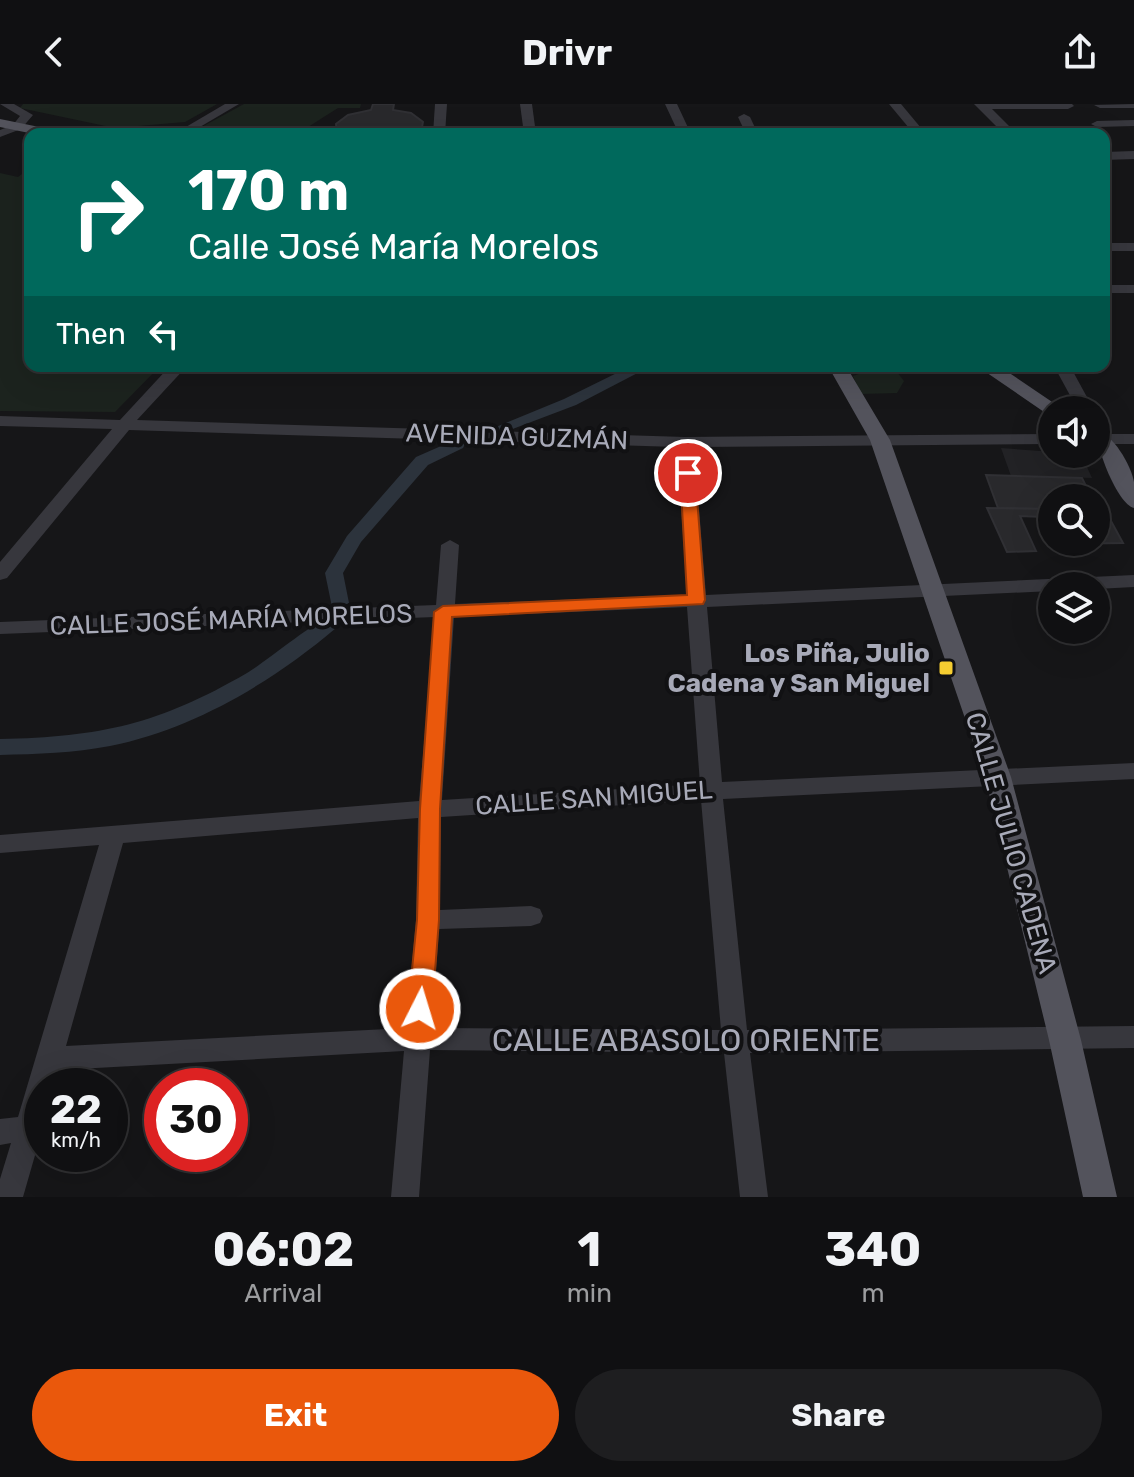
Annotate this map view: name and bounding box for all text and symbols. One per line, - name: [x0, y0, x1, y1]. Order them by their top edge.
- icon: back: [32, 30, 76, 74]
- icon: share: [1058, 30, 1102, 74]
- text: Drivr: [522, 31, 612, 74]
- text: 170 m: [188, 158, 349, 224]
- icon: right: [56, 160, 160, 264]
- text: Calle José María Morelos: [188, 225, 599, 268]
- icon: left: [142, 312, 186, 356]
- text: Then: [56, 316, 126, 352]
- map controls: [1038, 396, 1110, 644]
- button: sound: [1038, 396, 1110, 468]
- street label: AVENIDA GUZMÁN: [405, 418, 629, 456]
- pin: [654, 439, 722, 507]
- icon: arrive: [666, 451, 710, 495]
- button: search: [1038, 484, 1110, 556]
- button: layers: [1038, 572, 1110, 644]
- street label: CALLE JOSÉ MARÍA MORELOS: [49, 598, 413, 642]
- place label: Los Piña, Julio Cadena y San Miguel: [667, 638, 930, 699]
- marker: Los Piña, Julio Cadena y San Miguel: [937, 659, 955, 677]
- street label: CALLE JULIO CADENA: [959, 709, 1063, 977]
- street label: CALLE SAN MIGUEL: [474, 774, 714, 822]
- position arrow: [378, 967, 462, 1051]
- street label: CALLE ABASOLO ORIENTE: [492, 1021, 880, 1059]
- speed limit sign: 30: [144, 1068, 248, 1172]
- text: 22: [50, 1086, 102, 1133]
- text: km/h: [51, 1128, 101, 1152]
- text: 06:02: [213, 1221, 354, 1278]
- text: 1: [577, 1221, 601, 1278]
- text: 340: [824, 1221, 921, 1278]
- text: Arrival: [244, 1278, 322, 1309]
- text: min: [567, 1278, 612, 1309]
- text: m: [861, 1278, 885, 1309]
- button: Exit: [32, 1369, 559, 1461]
- button: Share: [575, 1369, 1102, 1461]

